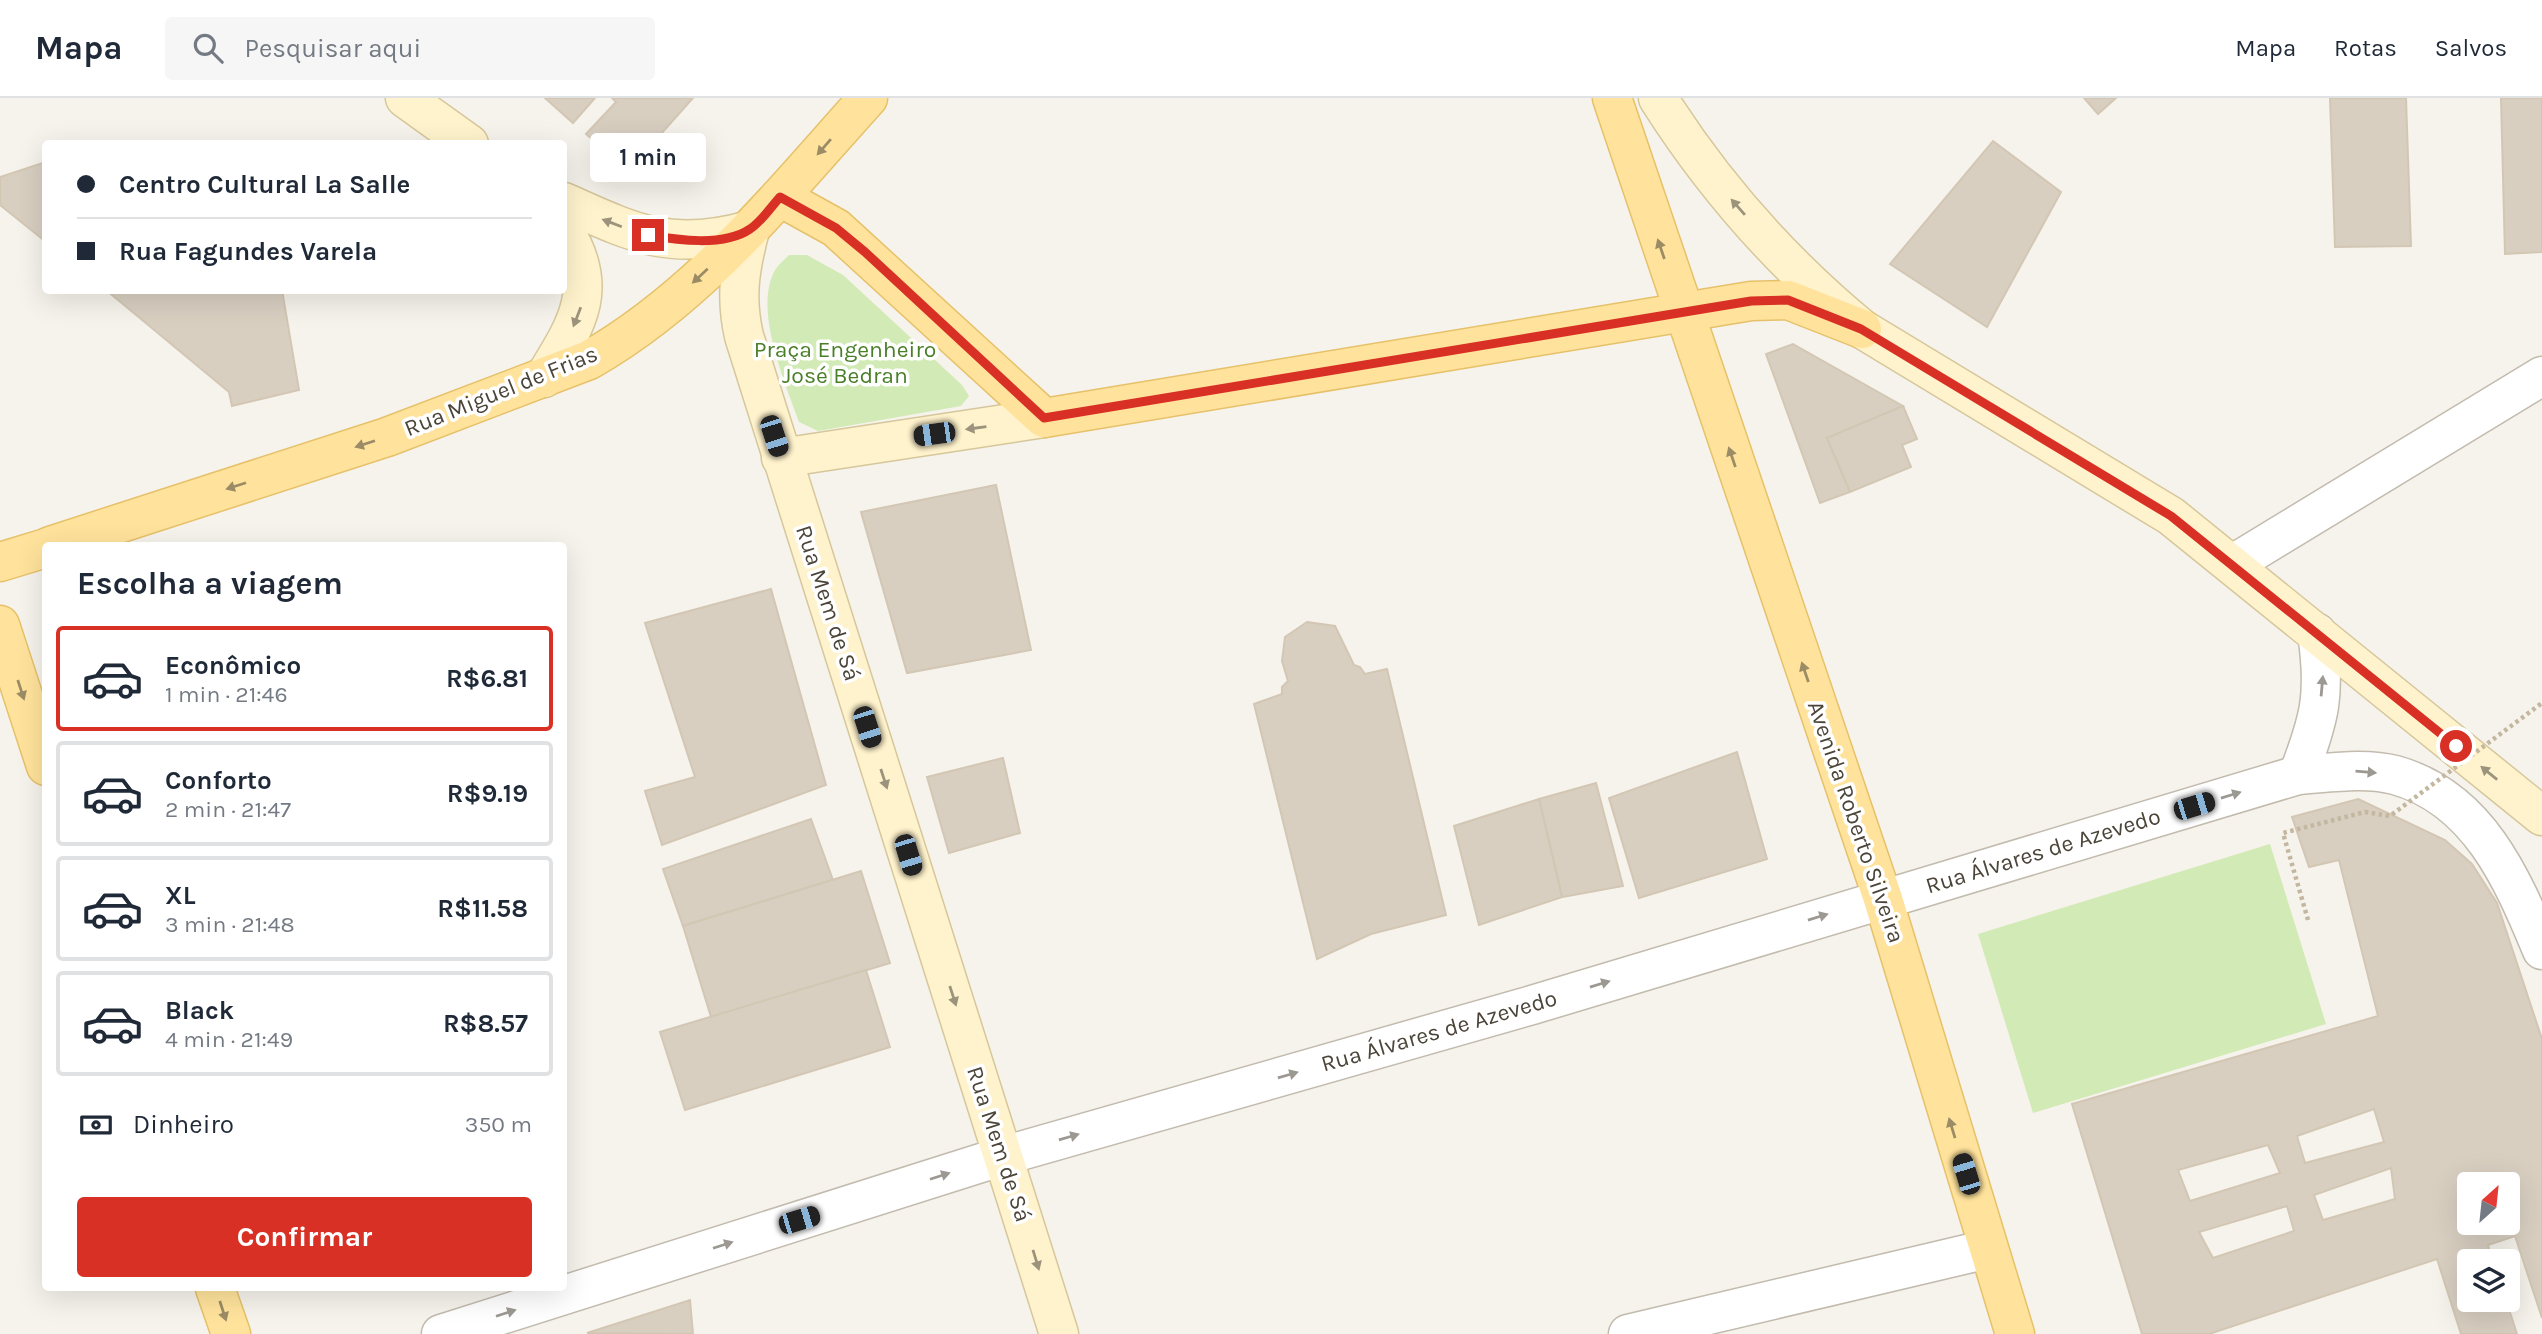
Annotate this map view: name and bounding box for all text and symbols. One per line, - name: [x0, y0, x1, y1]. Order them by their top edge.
- search box: [165, 17, 655, 80]
- text: Mapa: [35, 29, 123, 67]
- icon: search: [189, 29, 227, 67]
- text: Pesquisar aqui: [245, 33, 421, 64]
- text: Mapa: [2235, 34, 2296, 62]
- text: Rotas: [2334, 34, 2397, 62]
- text: Salvos: [2435, 34, 2507, 62]
- callout: 1 min: [590, 134, 706, 183]
- one-way arrow: [816, 138, 832, 156]
- text: 1 min: [619, 144, 677, 171]
- text: Centro Cultural La Salle: [119, 169, 410, 200]
- one-way arrow: [1730, 198, 1746, 216]
- one-way arrow: [601, 217, 622, 228]
- route end: [632, 219, 664, 251]
- text: Rua Fagundes Varela: [119, 236, 377, 267]
- one-way arrow: [1655, 239, 1666, 260]
- one-way arrow: [691, 268, 709, 284]
- one-way arrow: [571, 306, 582, 327]
- park label: Praça Engenheiro José Bedran: [754, 336, 936, 389]
- street label: Rua Miguel de Frias: [400, 340, 602, 442]
- car: [758, 413, 791, 459]
- car: [912, 421, 957, 447]
- one-way arrow: [965, 422, 987, 433]
- one-way arrow: [354, 439, 375, 450]
- one-way arrow: [1726, 446, 1737, 467]
- one-way arrow: [226, 481, 247, 491]
- street label: Rua Mem de Sá: [790, 522, 866, 684]
- text: Escolha a viagem: [77, 565, 343, 602]
- icon: car: [81, 647, 144, 710]
- text: Econômico: [165, 650, 301, 681]
- one-way arrow: [1799, 662, 1810, 683]
- text: R$6.81: [446, 663, 528, 694]
- one-way arrow: [2317, 675, 2328, 697]
- one-way arrow: [16, 679, 27, 700]
- text: 1 min · 21:46: [165, 681, 288, 708]
- street label: Avenida Roberto Silveira: [1802, 698, 1910, 946]
- car: [851, 704, 884, 750]
- route start: [2440, 730, 2472, 762]
- icon: car: [81, 762, 144, 825]
- text: Conforto: [165, 765, 272, 796]
- one-way arrow: [2481, 766, 2498, 781]
- one-way arrow: [2355, 767, 2377, 778]
- one-way arrow: [879, 769, 890, 790]
- text: R$9.19: [447, 778, 528, 809]
- car: [2171, 790, 2218, 822]
- one-way arrow: [2220, 790, 2241, 800]
- text: 2 min · 21:47: [165, 796, 291, 823]
- street label: Rua Álvares de Azevedo: [1922, 802, 2164, 900]
- car: [892, 832, 925, 878]
- icon: car: [81, 877, 144, 940]
- text: XL: [165, 880, 196, 911]
- text: R$11.58: [437, 893, 528, 924]
- text: 3 min · 21:48: [165, 911, 295, 938]
- one-way arrow: [1808, 912, 1829, 922]
- one-way arrow: [1590, 979, 1611, 989]
- street label: Rua Álvares de Azevedo: [1318, 984, 1560, 1078]
- one-way arrow: [948, 986, 958, 1007]
- icon: car: [81, 992, 144, 1055]
- text: Black: [165, 995, 234, 1026]
- text: R$8.57: [443, 1008, 528, 1039]
- text: 4 min · 21:49: [165, 1026, 293, 1053]
- street label: Rua Mem de Sá: [961, 1063, 1037, 1225]
- one-way arrow: [1278, 1069, 1299, 1079]
- icon: cash: [77, 1106, 115, 1144]
- text: Dinheiro: [133, 1109, 234, 1140]
- text: 350 m: [465, 1111, 532, 1138]
- one-way arrow: [1947, 1117, 1957, 1138]
- one-way arrow: [1058, 1131, 1080, 1142]
- car: [1950, 1151, 1983, 1197]
- one-way arrow: [929, 1170, 950, 1180]
- north arrow: [2457, 1172, 2520, 1236]
- map controls: [2457, 1172, 2520, 1312]
- button: Confirmar: [77, 1197, 532, 1277]
- car: [776, 1204, 823, 1236]
- one-way arrow: [713, 1239, 734, 1249]
- button: layers: [2457, 1249, 2520, 1312]
- one-way arrow: [1031, 1250, 1042, 1271]
- one-way arrow: [218, 1301, 229, 1322]
- one-way arrow: [496, 1308, 517, 1318]

